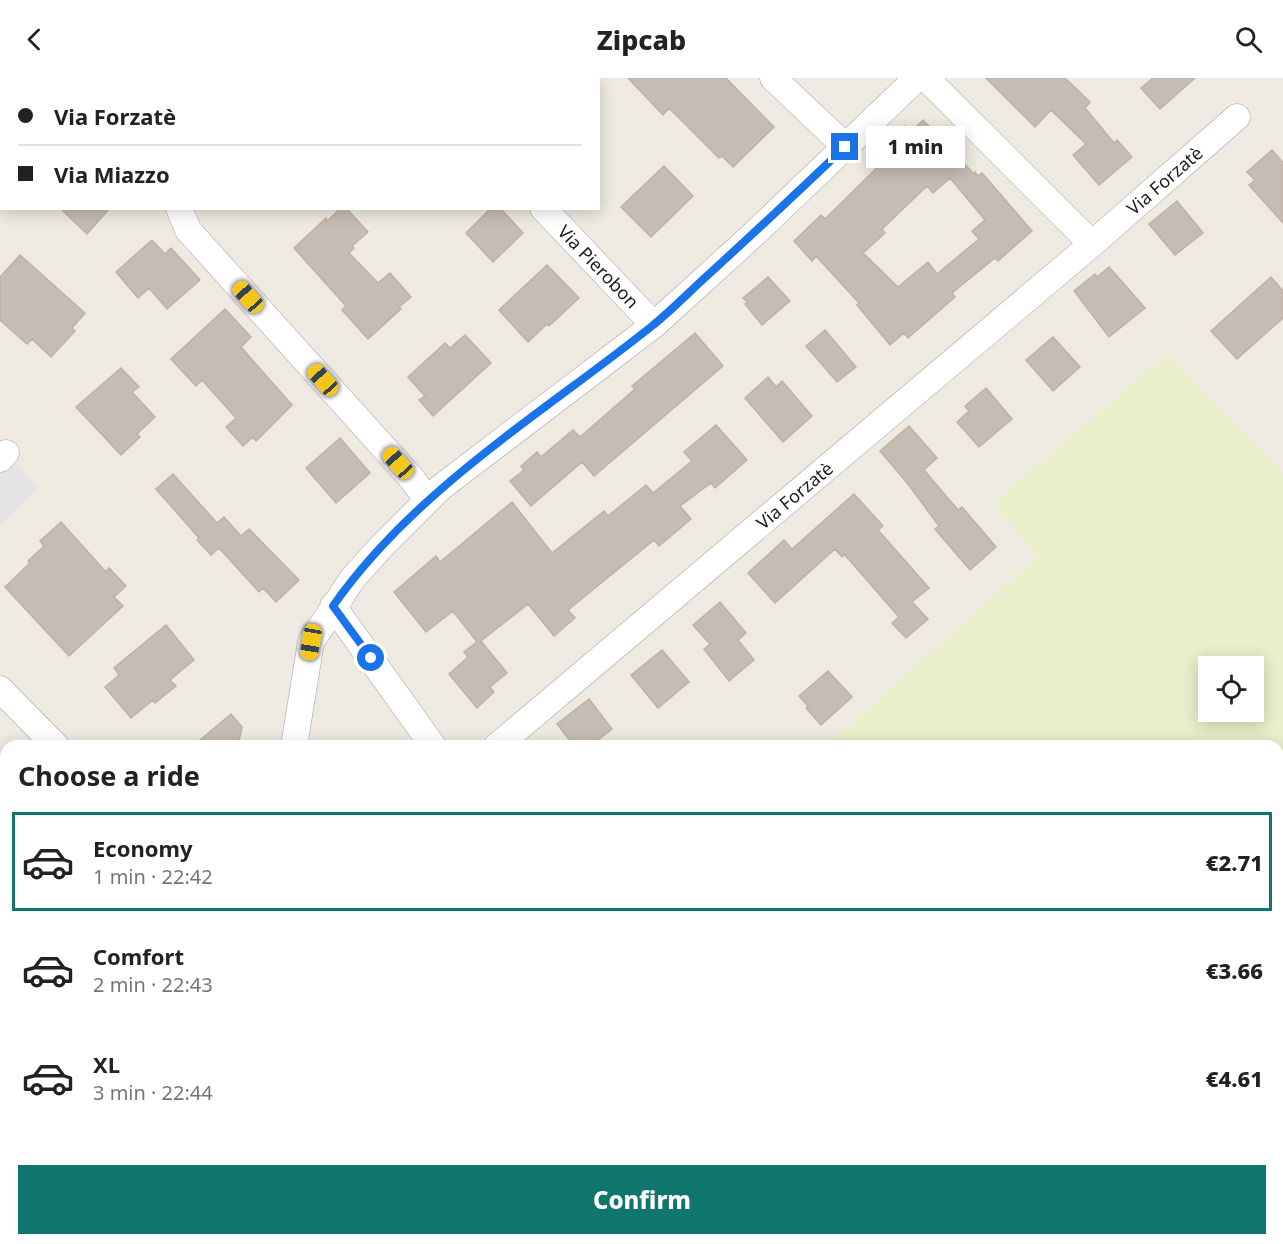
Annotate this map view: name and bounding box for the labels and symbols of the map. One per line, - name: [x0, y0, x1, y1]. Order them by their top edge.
- callout: 1 min: [866, 126, 965, 168]
- route end: [831, 133, 858, 160]
- street label: Via Forzatè: [1121, 141, 1207, 220]
- street label: Via Pierobon: [553, 219, 645, 313]
- car: [229, 278, 267, 316]
- car: [304, 361, 342, 399]
- car: [379, 444, 417, 482]
- street label: Via Forzatè: [751, 456, 838, 534]
- car: [299, 623, 323, 661]
- route start: [357, 644, 384, 671]

